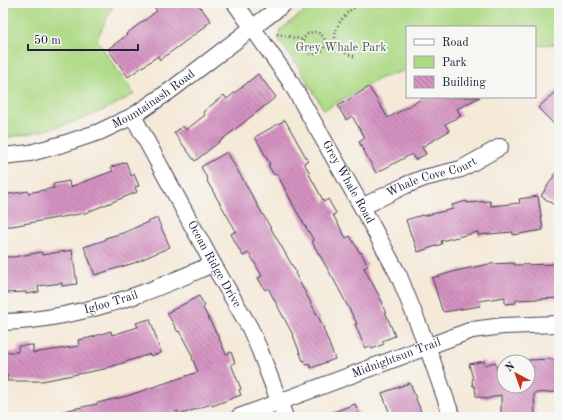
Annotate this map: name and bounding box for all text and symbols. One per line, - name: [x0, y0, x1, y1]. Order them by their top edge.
- scale bar: [28, 26, 138, 52]
- legend: [406, 26, 536, 98]
- text: 50 m: [34, 34, 61, 47]
- text: Road: [442, 37, 469, 49]
- park label: Grey Whale Park: [296, 42, 386, 54]
- text: Park: [442, 57, 467, 69]
- street label: Mountainash Road: [110, 68, 197, 131]
- text: Building: [442, 77, 486, 89]
- street label: Grey Whale Road: [320, 139, 376, 226]
- street label: Whale Cove Court: [385, 155, 479, 200]
- street label: Ocean Ridge Drive: [185, 219, 243, 310]
- street label: Igloo Trail: [83, 289, 140, 316]
- street label: Midnightsun Trail: [350, 336, 443, 380]
- north arrow: [496, 354, 536, 394]
- text: N: [504, 360, 518, 374]

